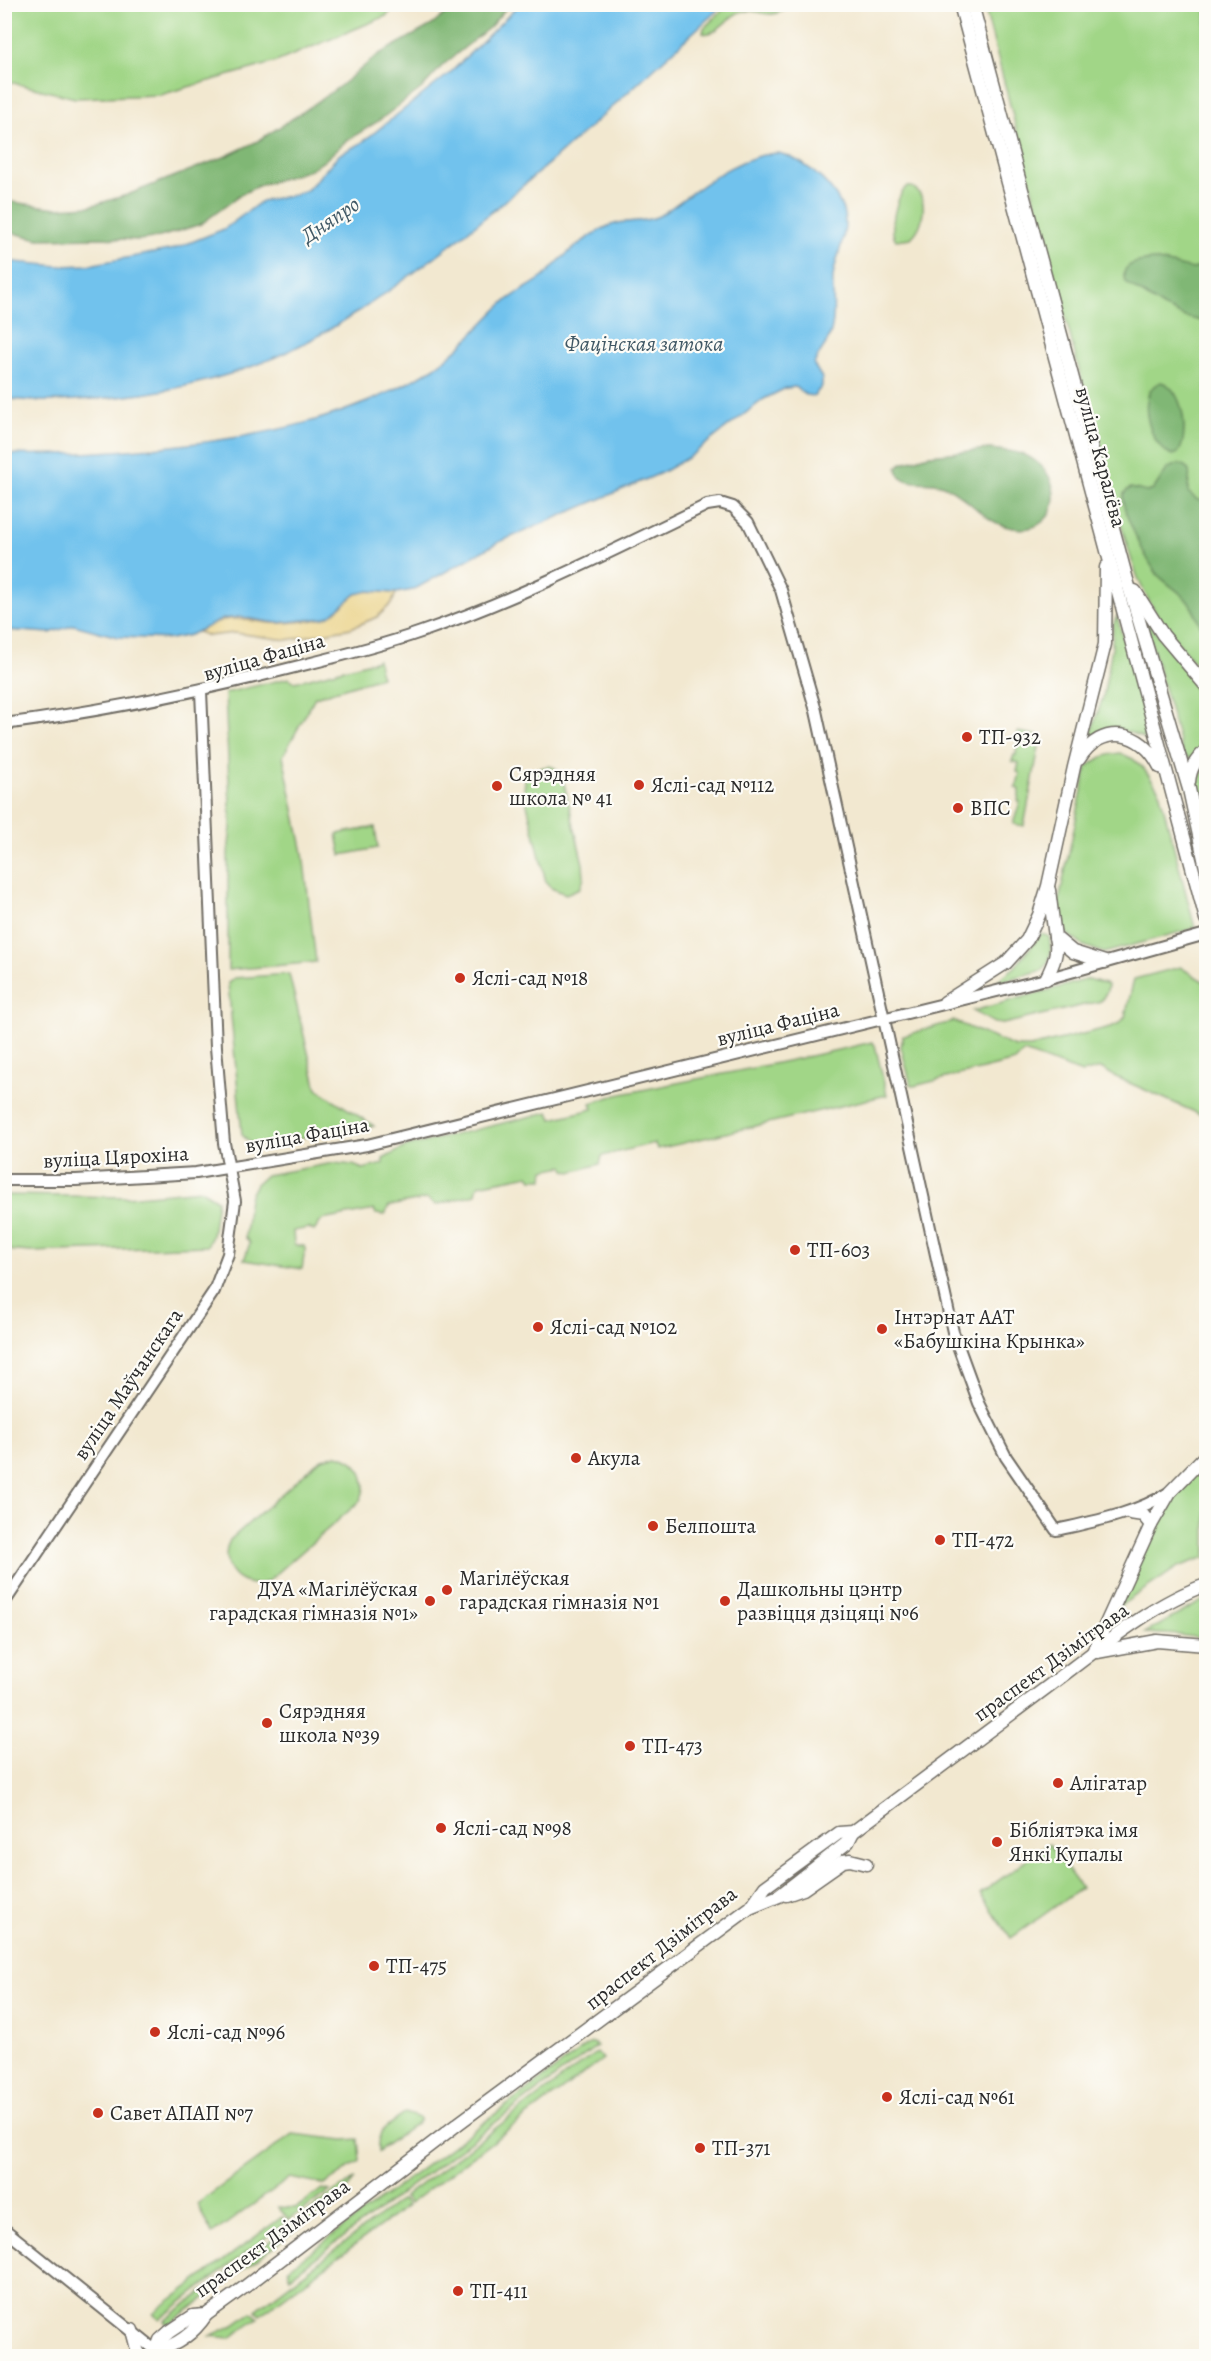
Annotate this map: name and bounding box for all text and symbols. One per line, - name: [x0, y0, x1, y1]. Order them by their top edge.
- water label: Дняпро: [294, 189, 366, 251]
- water label: Фацінская затока: [565, 329, 723, 359]
- street label: вуліца Каралёва: [1069, 384, 1133, 531]
- street label: вуліца Фаціна: [200, 626, 328, 688]
- place label: ТП-932: [979, 723, 1041, 751]
- marker: ТП-932: [960, 730, 974, 744]
- place label: Сярэдняя школа № 41: [509, 760, 612, 812]
- place label: Яслі-сад №112: [651, 771, 774, 799]
- marker: Яслі-сад №112: [632, 778, 646, 792]
- marker: Сярэдняя школа № 41: [490, 779, 504, 793]
- place label: ВПС: [970, 794, 1011, 822]
- marker: ВПС: [951, 801, 965, 815]
- place label: Яслі-сад №18: [472, 964, 588, 992]
- marker: Яслі-сад №18: [453, 971, 467, 985]
- street label: вуліца Фаціна: [714, 995, 842, 1053]
- street label: вуліца Фаціна: [243, 1110, 371, 1160]
- street label: вуліца Цярохіна: [42, 1139, 190, 1175]
- place label: ТП-603: [807, 1236, 870, 1264]
- marker: ТП-603: [788, 1243, 802, 1257]
- street label: вуліца Маўчанскага: [67, 1302, 189, 1465]
- place label: Інтэрнат ААТ «Бабушкіна Крынка»: [894, 1303, 1085, 1355]
- place label: Яслі-сад №102: [550, 1313, 677, 1341]
- marker: Яслі-сад №102: [531, 1320, 545, 1334]
- marker: Інтэрнат ААТ «Бабушкіна Крынка»: [875, 1322, 889, 1336]
- place label: Акула: [587, 1444, 641, 1472]
- marker: Акула: [569, 1451, 583, 1465]
- place label: Белпошта: [665, 1512, 757, 1540]
- marker: Белпошта: [646, 1519, 660, 1533]
- place label: ТП-472: [952, 1526, 1014, 1554]
- marker: ТП-472: [933, 1533, 947, 1547]
- place label: Магілёўская гарадская гімназія №1: [459, 1564, 659, 1616]
- place label: ДУА «Магілёўская гарадская гімназія №1»: [209, 1575, 418, 1627]
- place label: Дашкольны цэнтр развіцця дзіцяці №6: [737, 1575, 919, 1627]
- marker: Магілёўская гарадская гімназія №1: [440, 1583, 454, 1597]
- marker: ДУА «Магілёўская гарадская гімназія №1»: [423, 1594, 437, 1608]
- marker: Дашкольны цэнтр развіцця дзіцяці №6: [718, 1594, 732, 1608]
- street label: праспект Дзімітрава: [968, 1596, 1135, 1728]
- place label: Сярэдняя школа №39: [279, 1697, 380, 1749]
- marker: Сярэдняя школа №39: [260, 1716, 274, 1730]
- place label: ТП-473: [642, 1732, 703, 1760]
- marker: ТП-473: [623, 1739, 637, 1753]
- place label: Алігатар: [1069, 1769, 1147, 1797]
- marker: Алігатар: [1051, 1776, 1065, 1790]
- place label: Яслі-сад №98: [453, 1814, 572, 1842]
- place label: Бібліятэка імя Янкі Купалы: [1009, 1816, 1138, 1868]
- marker: Яслі-сад №98: [434, 1821, 448, 1835]
- marker: Бібліятэка імя Янкі Купалы: [990, 1835, 1004, 1849]
- street label: праспект Дзімітрава: [579, 1880, 743, 2016]
- place label: ТП-475: [386, 1952, 447, 1980]
- marker: ТП-475: [367, 1959, 381, 1973]
- place label: Яслі-сад №96: [167, 2018, 285, 2046]
- marker: Яслі-сад №96: [148, 2025, 162, 2039]
- place label: Яслі-сад №61: [899, 2083, 1015, 2111]
- marker: Яслі-сад №61: [880, 2090, 894, 2104]
- place label: Савет АПАП №7: [110, 2099, 253, 2127]
- marker: Савет АПАП №7: [91, 2106, 105, 2120]
- place label: ТП-371: [712, 2134, 770, 2162]
- marker: ТП-371: [693, 2141, 707, 2155]
- street label: праспект Дзімітрава: [189, 2172, 356, 2304]
- place label: ТП-411: [470, 2277, 528, 2305]
- marker: ТП-411: [451, 2284, 465, 2298]

